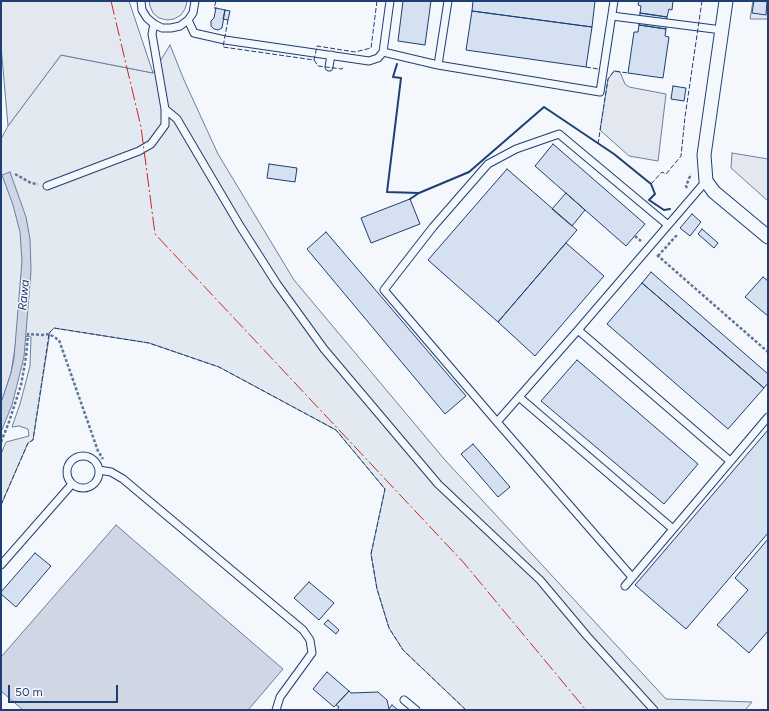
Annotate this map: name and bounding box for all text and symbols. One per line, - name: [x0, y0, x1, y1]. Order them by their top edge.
- water label: Rawa: [15, 279, 33, 311]
- scale bar: [10, 677, 120, 703]
- text: 50 m: [15, 685, 43, 699]

